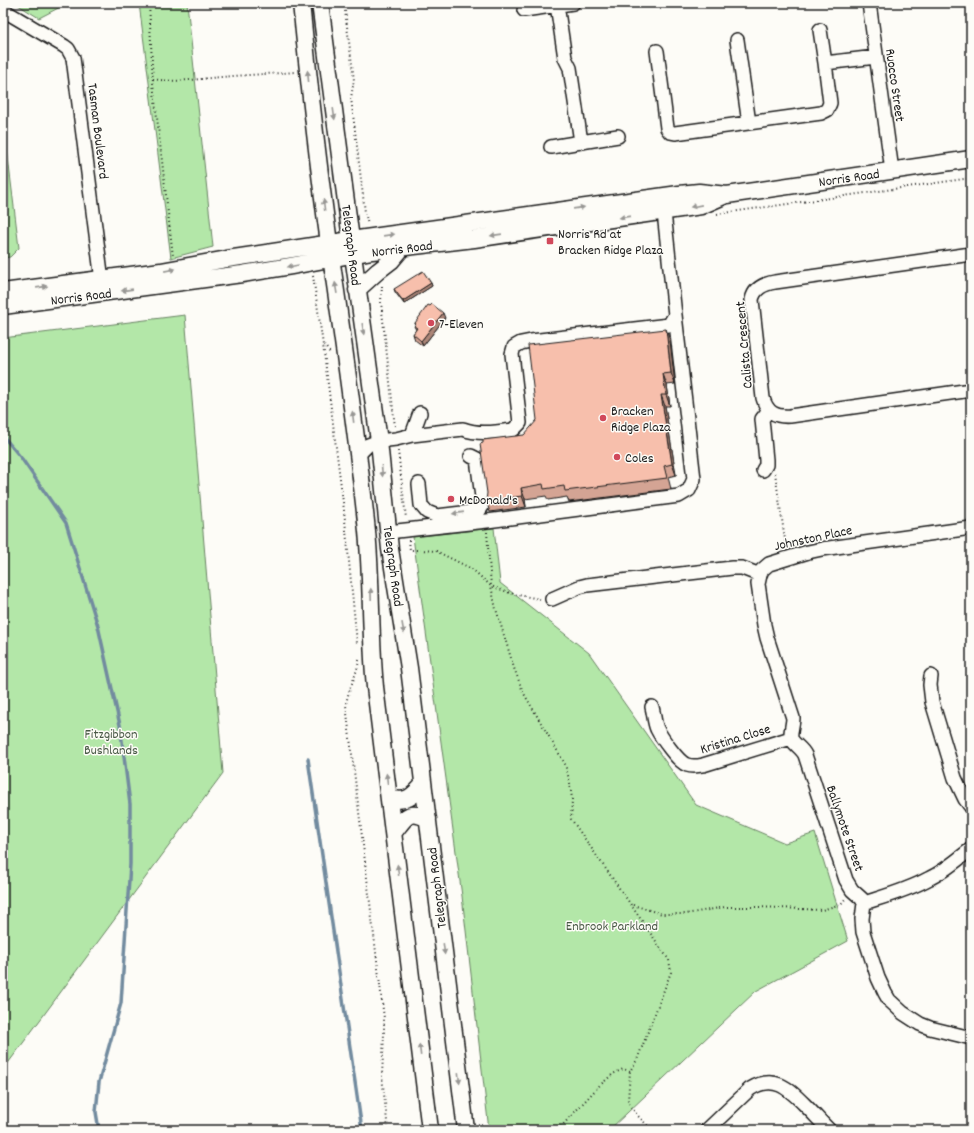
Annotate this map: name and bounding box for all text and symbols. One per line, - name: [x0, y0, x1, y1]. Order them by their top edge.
- street label: Ruocco Street: [879, 47, 909, 123]
- one-way arrow: [305, 70, 312, 82]
- street label: Tasman Boulevard: [81, 82, 113, 180]
- one-way arrow: [331, 108, 337, 121]
- street label: Norris Road: [817, 165, 881, 193]
- one-way arrow: [321, 199, 327, 211]
- street label: Telegraph Road: [335, 204, 365, 287]
- one-way arrow: [690, 204, 703, 210]
- one-way arrow: [573, 205, 585, 211]
- one-way arrow: [619, 214, 631, 220]
- place label: Norris Rd at Bracken Ridge Plaza: [558, 225, 664, 261]
- one-way arrow: [383, 232, 396, 238]
- one-way arrow: [490, 232, 502, 238]
- street label: Norris Road: [371, 236, 434, 264]
- marker: Norris Rd at Bracken Ridge Plaza: [545, 236, 555, 246]
- one-way arrow: [287, 263, 299, 269]
- one-way arrow: [164, 266, 177, 272]
- one-way arrow: [333, 282, 339, 294]
- one-way arrow: [36, 284, 48, 290]
- street label: Norris Road: [50, 284, 113, 312]
- one-way arrow: [121, 287, 134, 293]
- street label: Calista Crescent: [731, 300, 759, 389]
- place label: 7-Eleven: [439, 315, 483, 335]
- marker: 7-Eleven: [426, 318, 436, 328]
- one-way arrow: [360, 323, 366, 335]
- place label: Bracken Ridge Plaza: [611, 402, 671, 438]
- one-way arrow: [350, 411, 356, 423]
- marker: Bracken Ridge Plaza: [598, 413, 608, 423]
- place label: Coles: [625, 449, 654, 469]
- marker: Coles: [612, 452, 622, 462]
- one-way arrow: [379, 465, 385, 477]
- place label: McDonald's: [459, 491, 518, 511]
- marker: McDonald's: [446, 494, 456, 504]
- one-way arrow: [452, 510, 464, 516]
- street label: Johnston Place: [773, 521, 854, 557]
- street label: Telegraph Road: [376, 525, 408, 608]
- one-way arrow: [368, 587, 374, 600]
- one-way arrow: [400, 622, 406, 634]
- street label: Kristina Close: [698, 720, 773, 760]
- park label: Fitzgibbon Bushlands: [84, 725, 138, 761]
- one-way arrow: [384, 773, 390, 785]
- street label: Ballymote Street: [820, 783, 868, 874]
- street label: Telegraph Road: [423, 846, 453, 929]
- one-way arrow: [395, 864, 402, 876]
- park label: Enbrook Parkland: [566, 917, 658, 937]
- one-way arrow: [441, 942, 447, 955]
- one-way arrow: [417, 1044, 423, 1056]
- one-way arrow: [456, 1072, 463, 1084]

